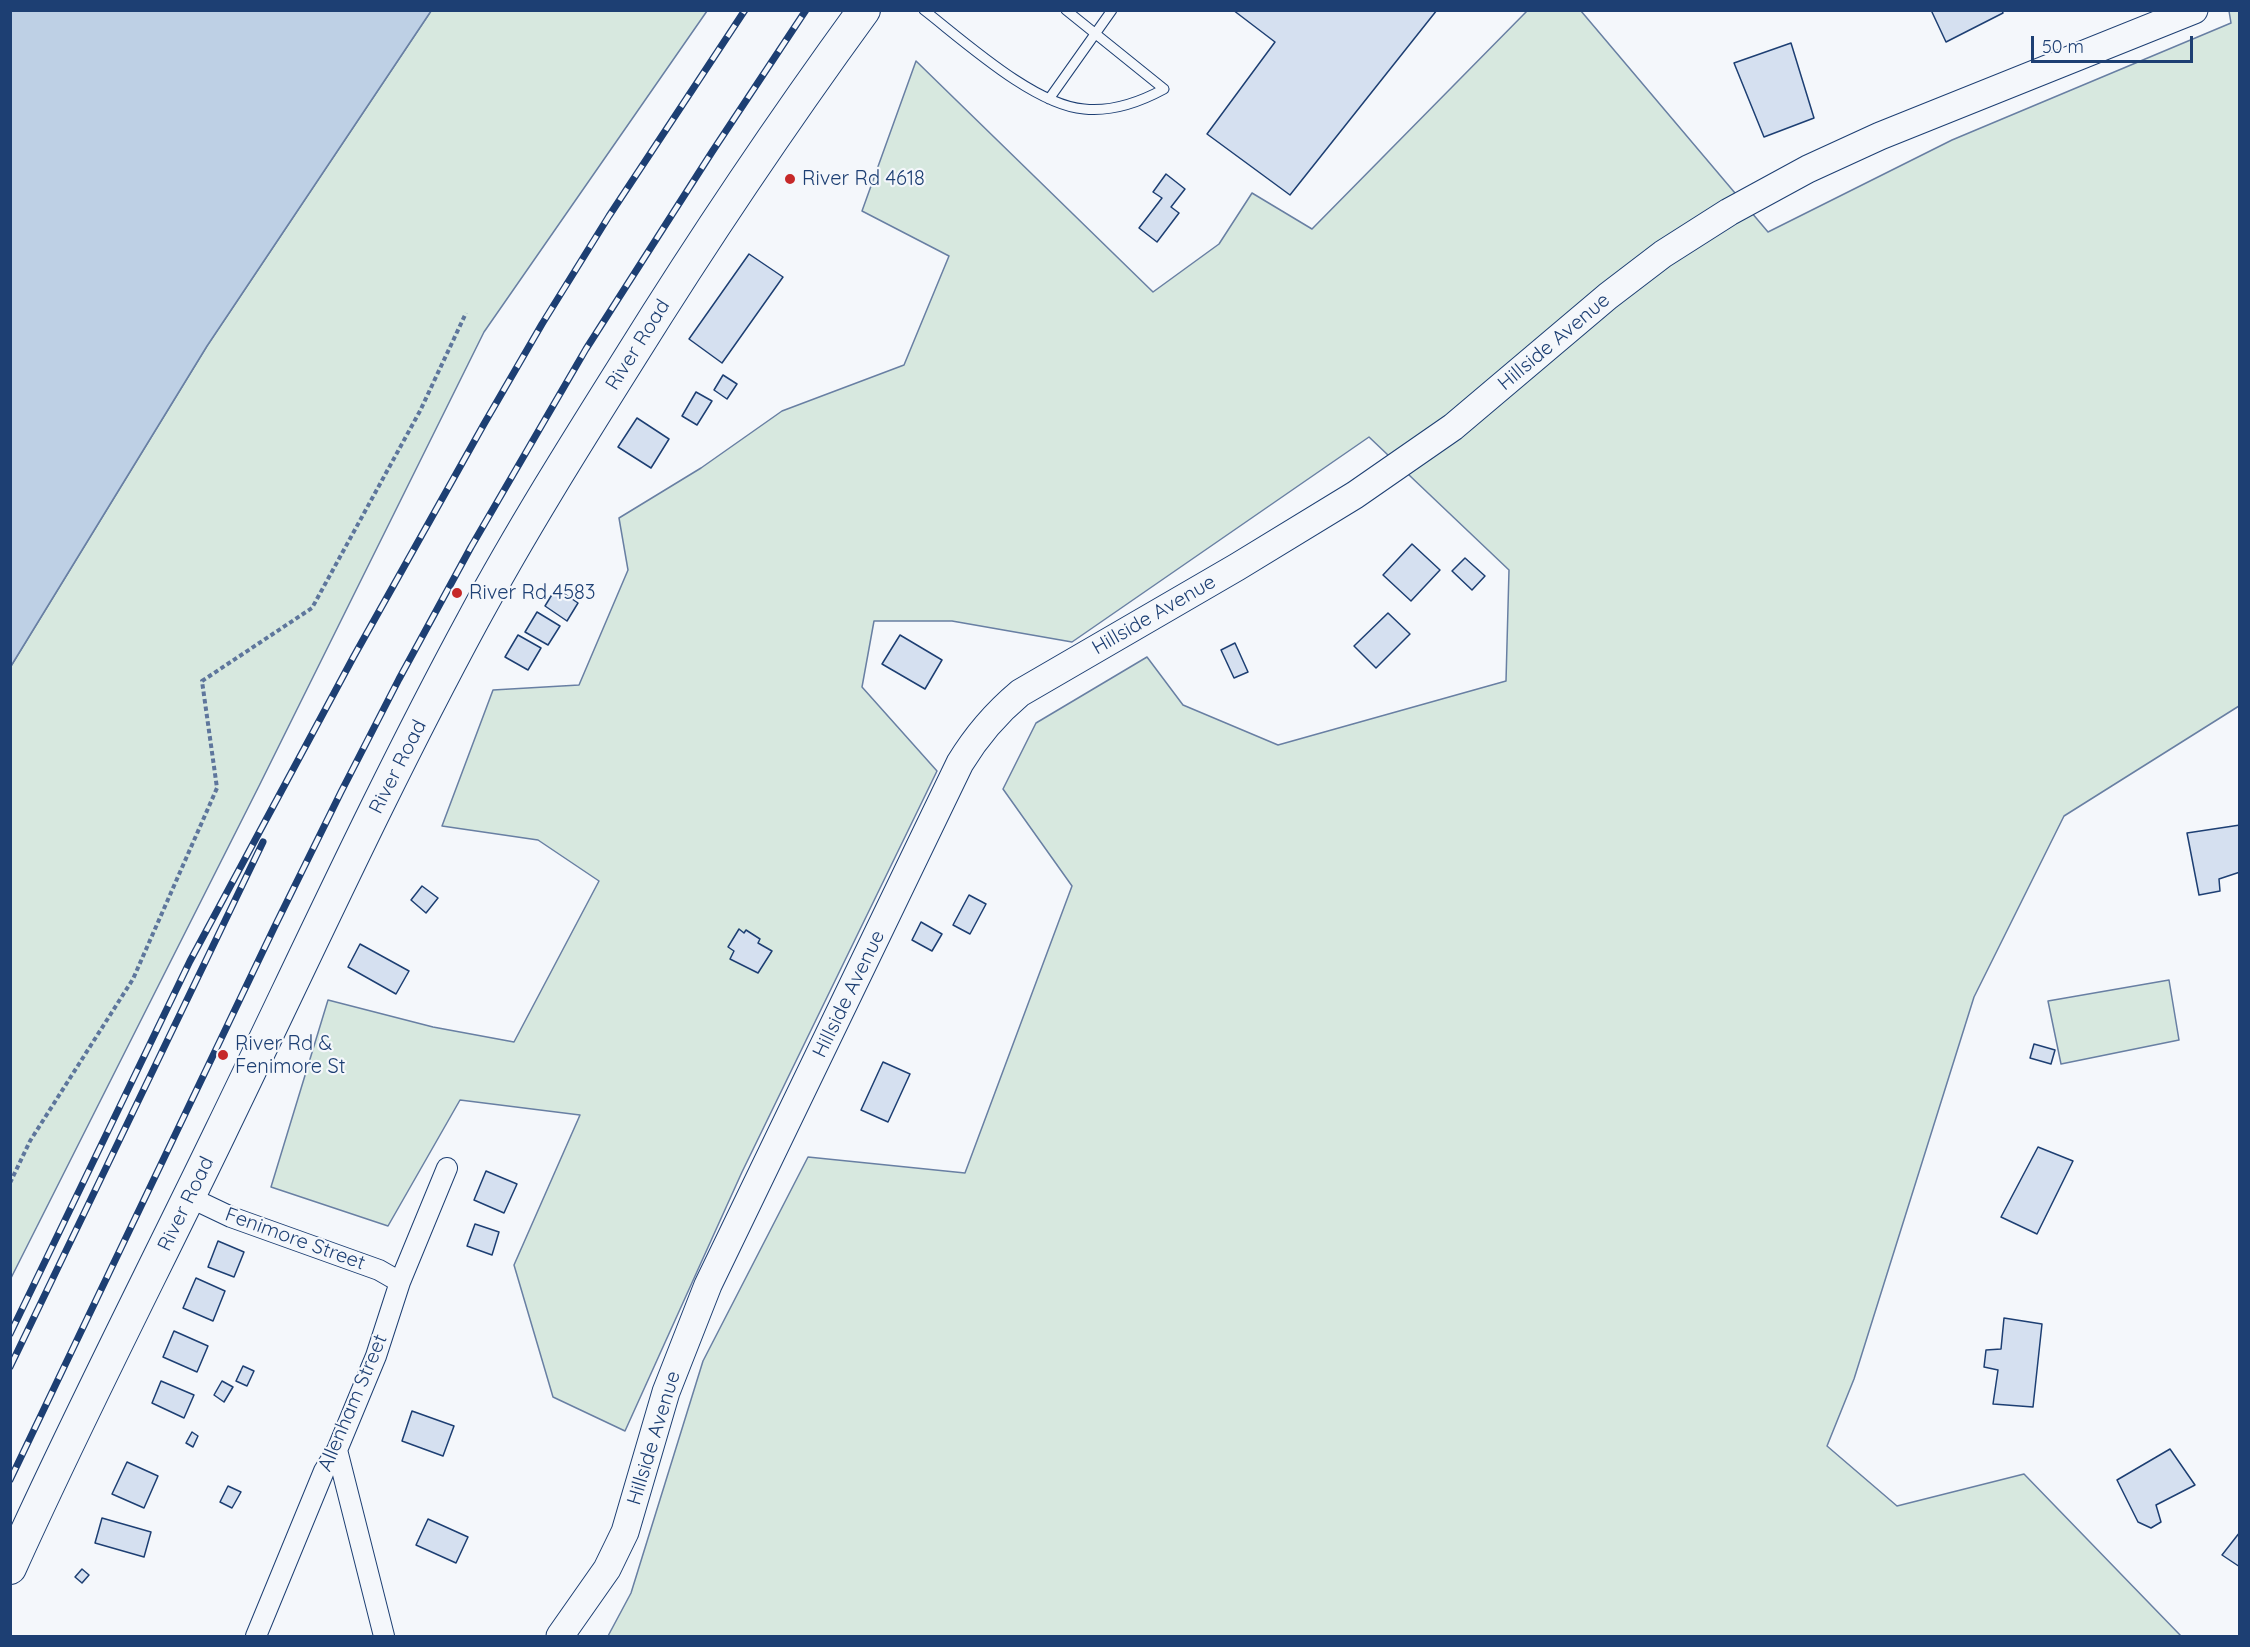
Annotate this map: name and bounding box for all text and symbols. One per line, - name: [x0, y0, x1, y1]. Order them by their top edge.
- scale bar: [2034, 24, 2196, 62]
- text: 50 m: [2042, 35, 2084, 58]
- place label: River Rd 4618: [802, 167, 925, 191]
- marker: River Rd 4618: [783, 172, 797, 186]
- street label: Hillside Avenue: [1493, 288, 1615, 396]
- street label: River Road: [601, 295, 675, 395]
- street label: Hillside Avenue: [1088, 570, 1220, 660]
- place label: River Rd 4583: [469, 581, 595, 605]
- marker: River Rd 4583: [450, 586, 464, 600]
- street label: River Road: [364, 716, 432, 818]
- street label: Hillside Avenue: [808, 926, 890, 1062]
- place label: River Rd & Fenimore St: [235, 1032, 346, 1079]
- marker: River Rd & Fenimore St: [216, 1048, 230, 1062]
- street label: River Road: [153, 1153, 219, 1255]
- street label: Fenimore Street: [222, 1203, 368, 1275]
- street label: Allenham Street: [313, 1331, 393, 1475]
- street label: Hillside Avenue: [622, 1368, 686, 1508]

